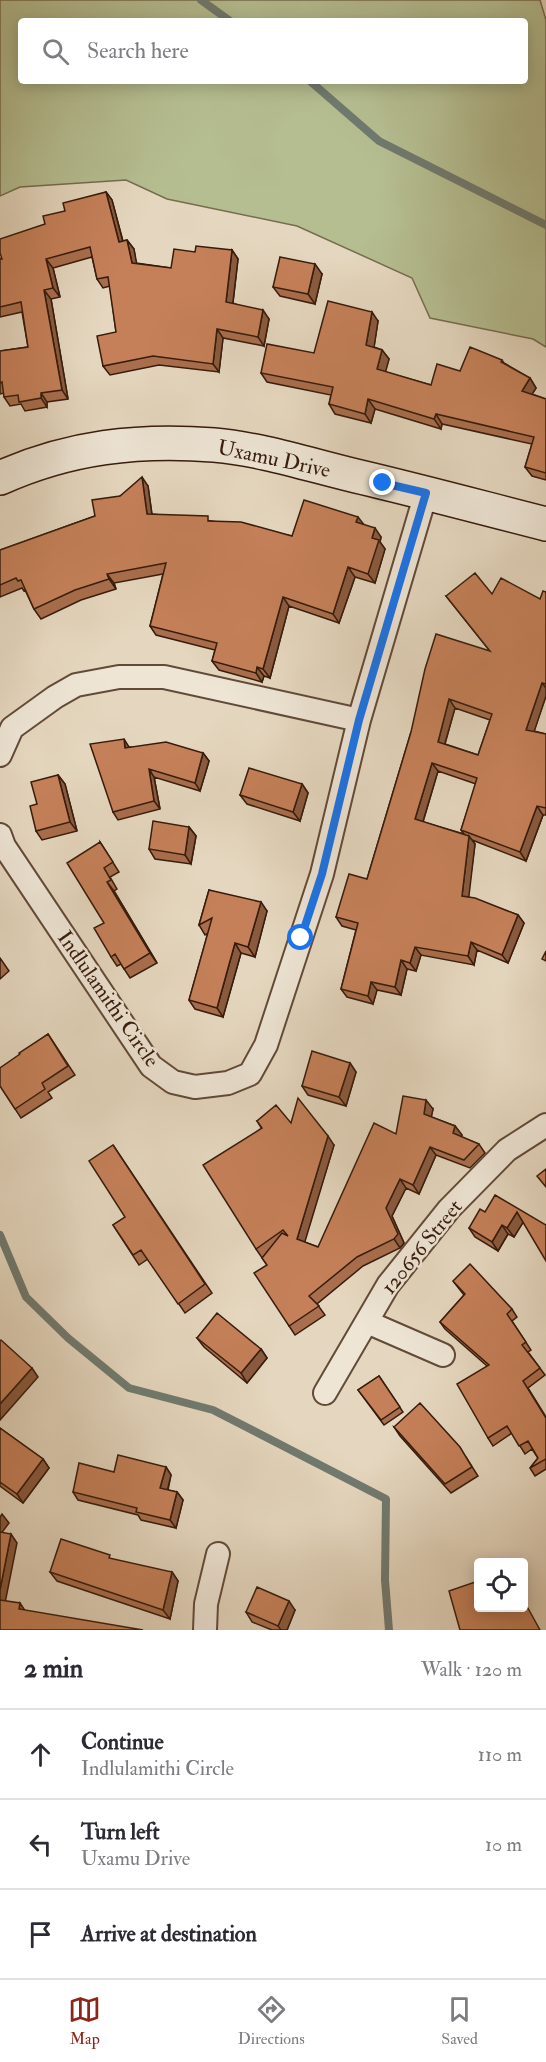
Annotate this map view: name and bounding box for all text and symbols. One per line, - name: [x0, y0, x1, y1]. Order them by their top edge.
- search box: [18, 18, 528, 84]
- icon: search: [39, 35, 72, 68]
- text: Search here: [87, 37, 189, 65]
- street label: Uxamu Drive: [215, 434, 333, 484]
- route end: [369, 469, 395, 495]
- route start: [287, 924, 313, 950]
- street label: Indlulamithi Circle: [51, 926, 165, 1073]
- street label: 120656 Street: [376, 1194, 469, 1300]
- map controls: [474, 1558, 528, 1612]
- button: locate: [474, 1558, 528, 1612]
- text: 2 min: [24, 1653, 83, 1685]
- text: Walk · 120 m: [421, 1657, 522, 1682]
- text: Continue: [81, 1728, 164, 1756]
- icon: ahead: [24, 1738, 57, 1771]
- text: 110 m: [478, 1742, 522, 1767]
- text: Indlulamithi Circle: [81, 1756, 234, 1781]
- text: Turn left: [81, 1818, 160, 1846]
- icon: left: [24, 1828, 57, 1861]
- text: 10 m: [485, 1832, 522, 1857]
- text: Uxamu Drive: [81, 1846, 190, 1871]
- icon: arrive: [24, 1918, 57, 1951]
- text: Arrive at destination: [81, 1920, 257, 1948]
- tab: Map: [68, 1993, 101, 2049]
- tab: Directions: [238, 1993, 305, 2049]
- tab: Saved: [441, 1993, 478, 2049]

